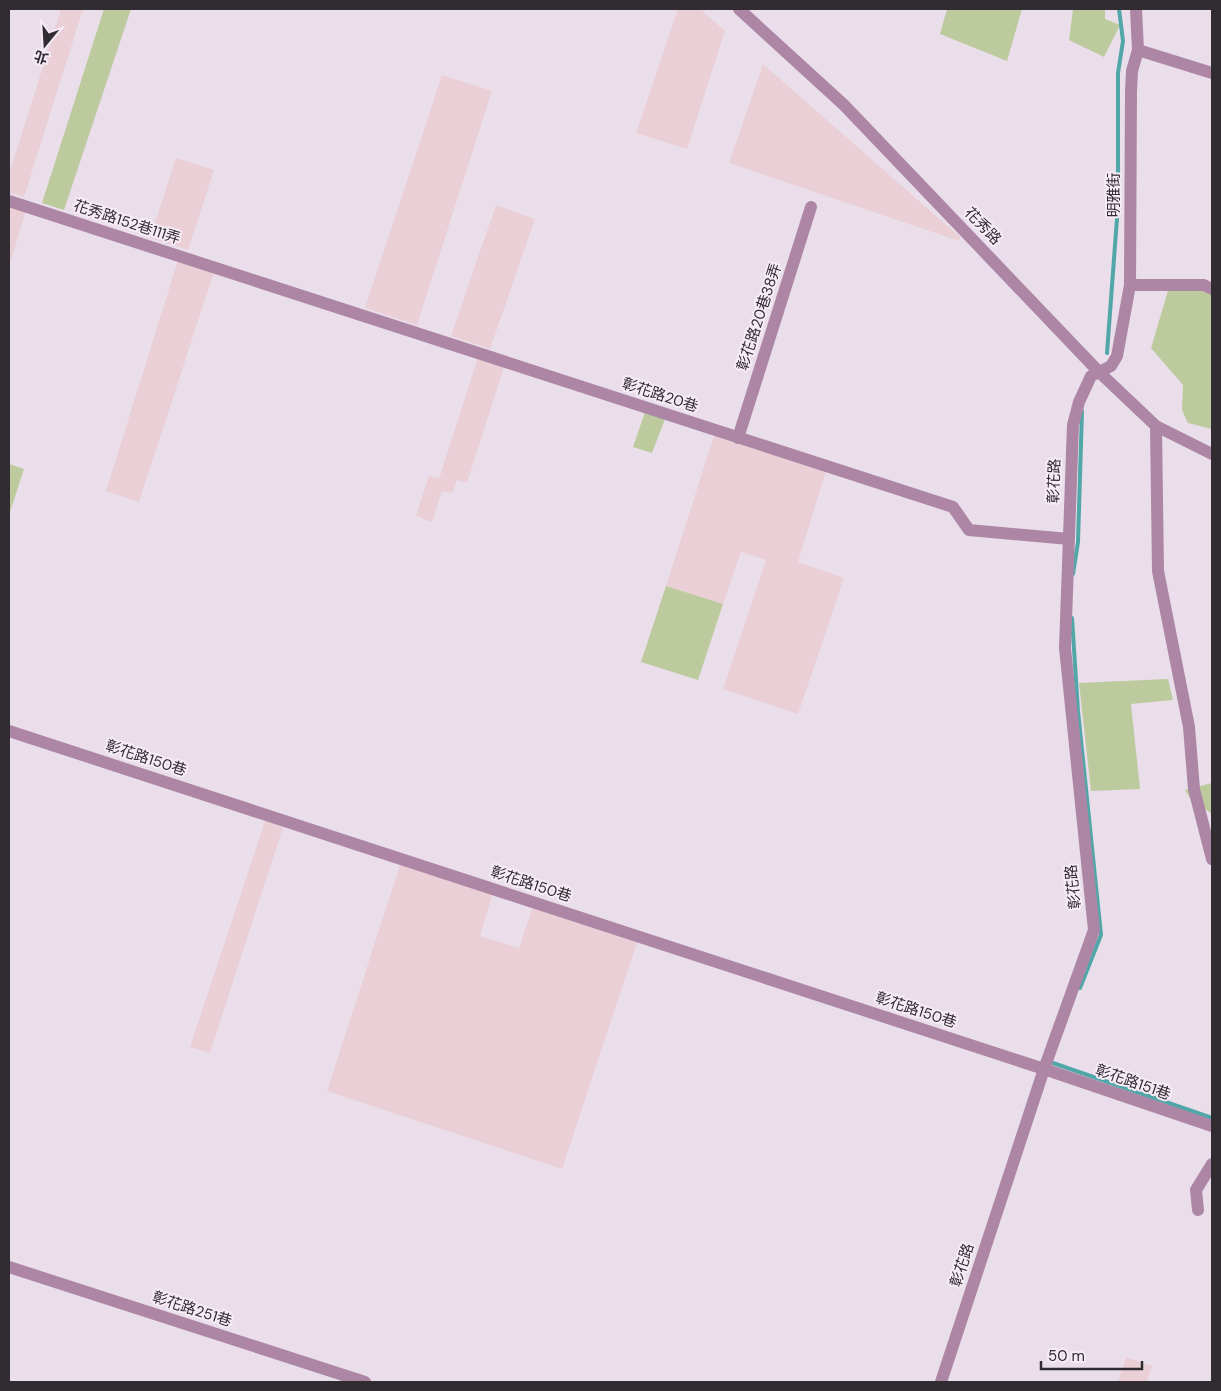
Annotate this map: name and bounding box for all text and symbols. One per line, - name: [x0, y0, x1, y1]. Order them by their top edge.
- north arrow: [20, 20, 70, 70]
- text: 北: [32, 47, 50, 68]
- street label: 明雅街: [1104, 172, 1124, 218]
- street label: 花秀路152巷111弄: [71, 195, 183, 249]
- street label: 花秀路: [960, 203, 1006, 249]
- street label: 彰花路20巷38弄: [732, 261, 786, 373]
- street label: 彰花路20巷: [619, 373, 701, 417]
- street label: 彰花路: [1043, 458, 1065, 504]
- street label: 彰花路150巷: [103, 735, 189, 781]
- street label: 彰花路150巷: [488, 861, 574, 907]
- street label: 彰花路: [1061, 864, 1085, 910]
- street label: 彰花路150巷: [873, 987, 959, 1033]
- street label: 彰花路151巷: [1093, 1060, 1173, 1104]
- street label: 彰花路: [946, 1241, 978, 1289]
- street label: 彰花路251巷: [150, 1287, 234, 1331]
- scale bar: [1041, 1338, 1142, 1370]
- text: 50 m: [1048, 1346, 1085, 1366]

